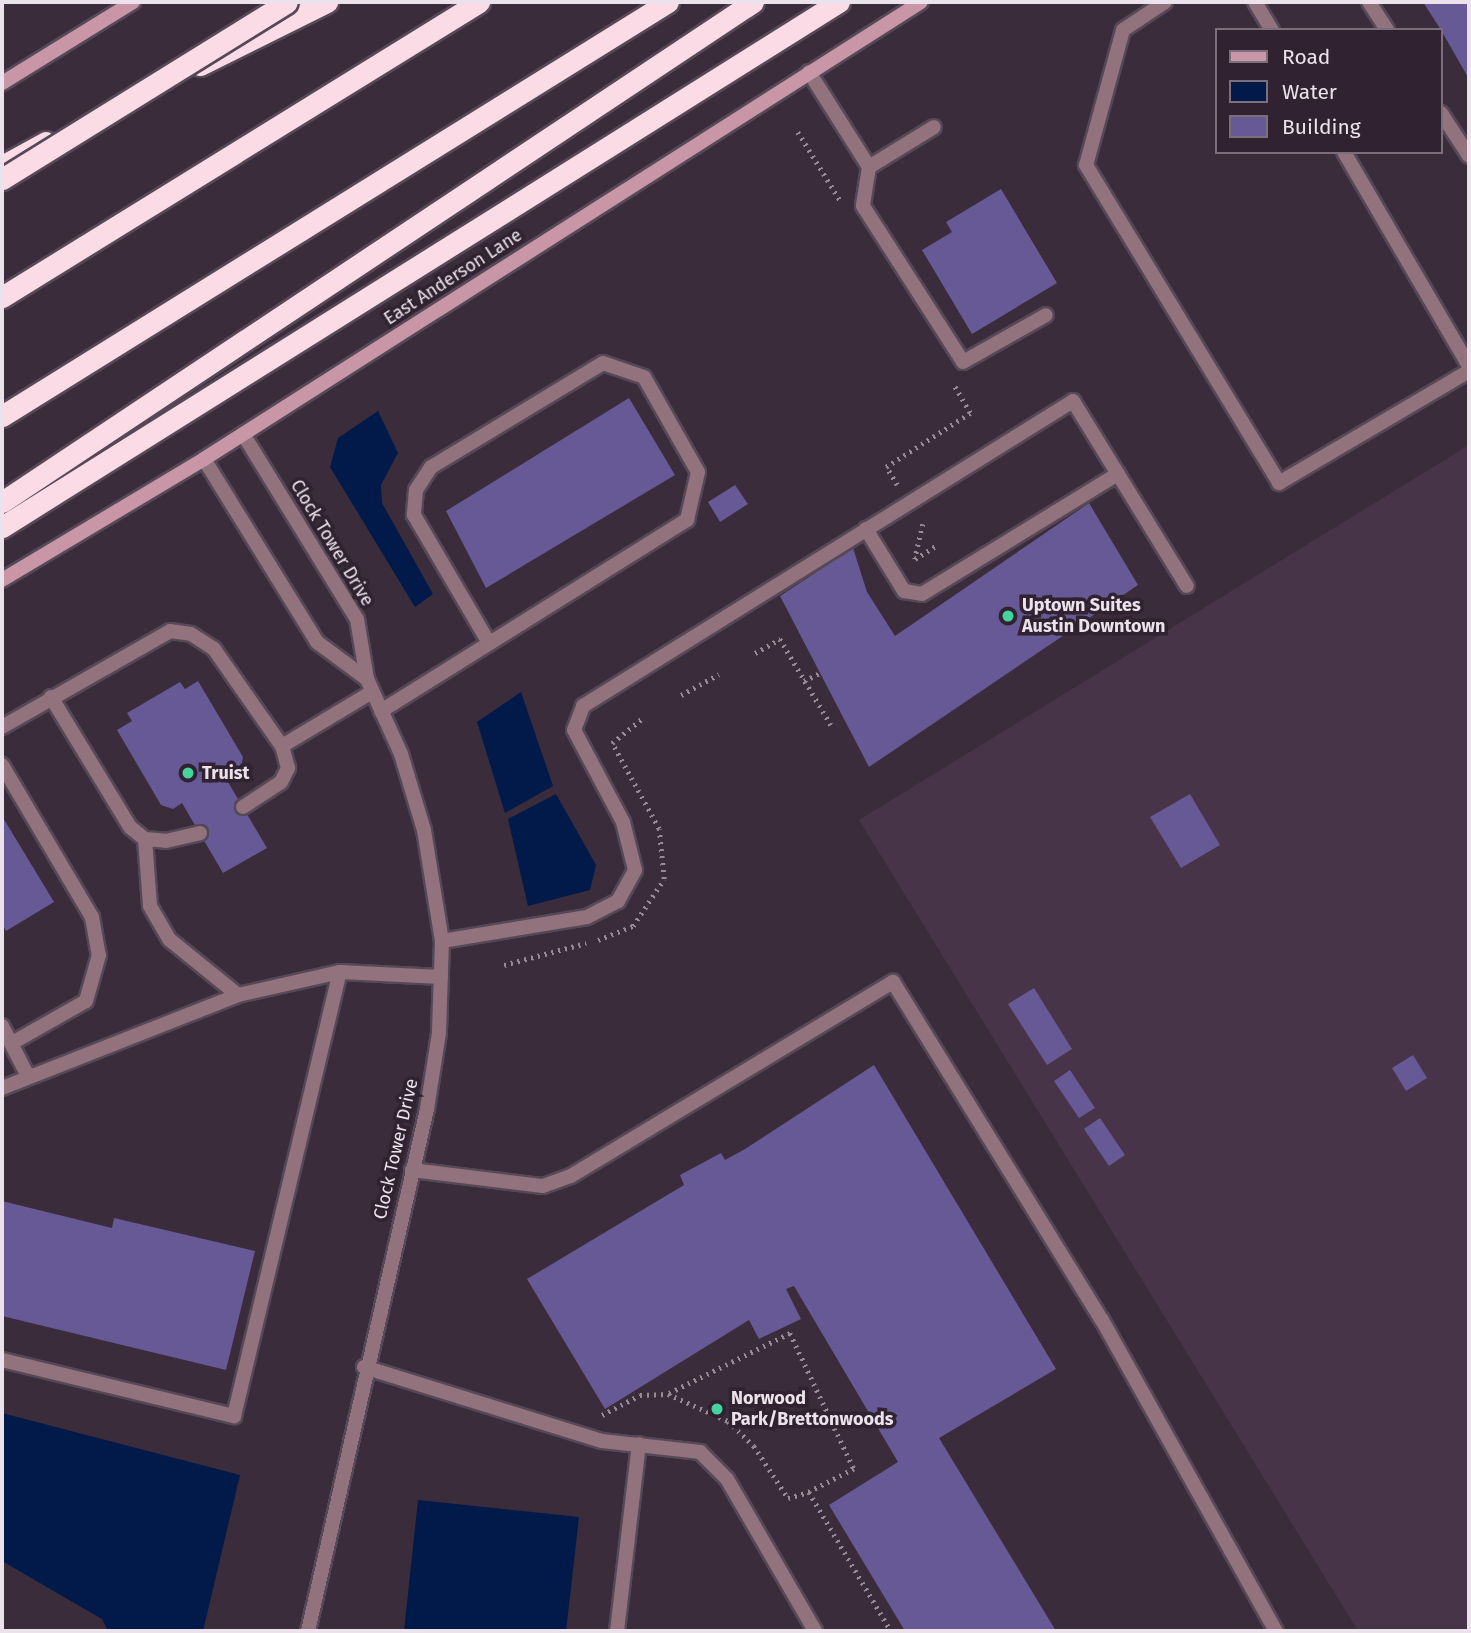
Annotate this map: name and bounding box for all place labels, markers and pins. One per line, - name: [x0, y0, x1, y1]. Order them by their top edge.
- place label: Uptown Suites Austin Downtown: [1022, 595, 1165, 638]
- marker: Uptown Suites Austin Downtown: [1000, 608, 1016, 624]
- place label: Truist: [202, 762, 249, 784]
- marker: Truist: [180, 765, 196, 781]
- place label: Norwood Park/Brettonwoods: [731, 1388, 893, 1430]
- marker: Norwood Park/Brettonwoods: [709, 1401, 725, 1417]

